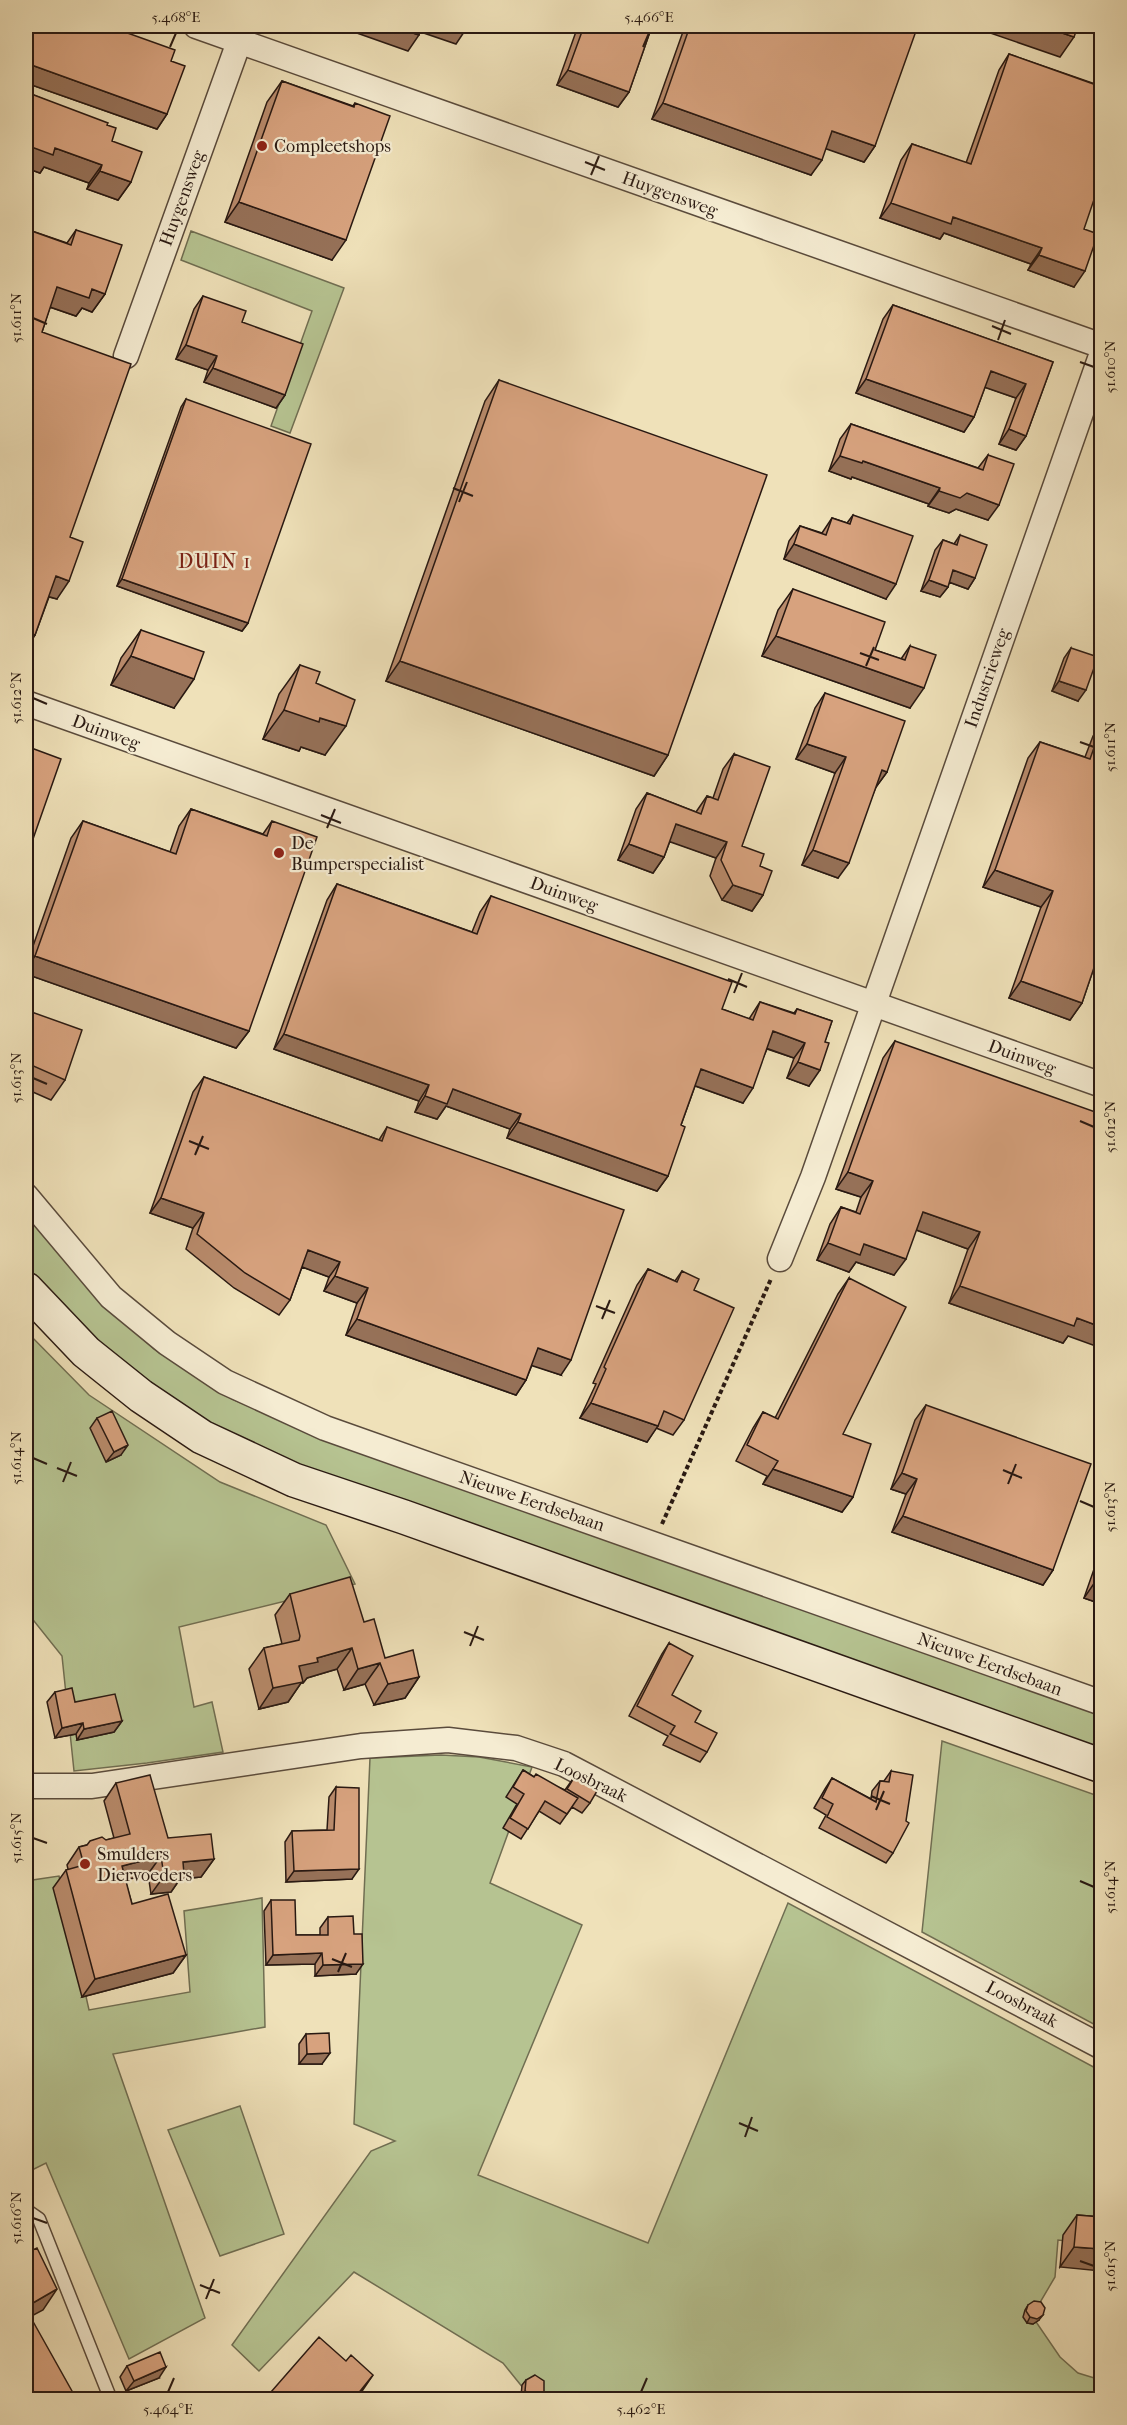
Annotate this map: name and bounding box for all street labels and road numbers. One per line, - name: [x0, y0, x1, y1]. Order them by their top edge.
- street label: Huygensweg: [155, 147, 210, 249]
- street label: Huygensweg: [619, 167, 721, 222]
- street label: Industrieweg: [961, 625, 1014, 731]
- street label: Duinweg: [69, 710, 143, 755]
- street label: Duinweg: [527, 872, 601, 917]
- street label: Duinweg: [985, 1035, 1059, 1080]
- street label: Nieuwe Eerdsebaan: [456, 1467, 608, 1536]
- street label: Nieuwe Eerdsebaan: [915, 1629, 1066, 1701]
- street label: Loosbraak: [551, 1754, 631, 1807]
- street label: Loosbraak: [982, 1977, 1062, 2033]

